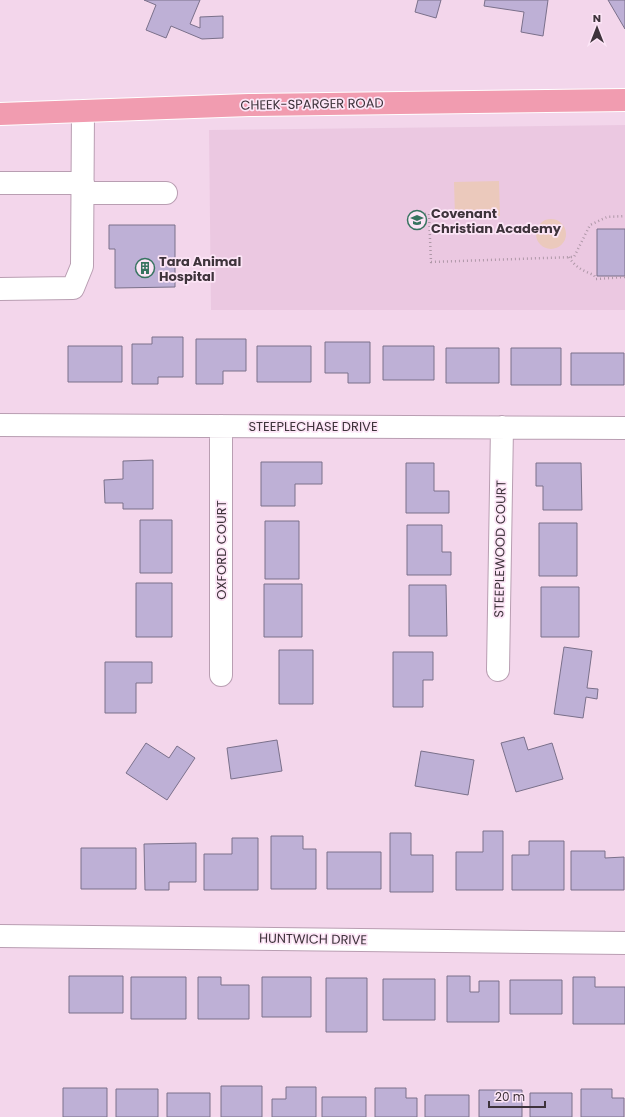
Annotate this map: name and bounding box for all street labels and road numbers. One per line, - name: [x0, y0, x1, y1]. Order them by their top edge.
- street label: CHEEK-SPARGER ROAD: [240, 93, 384, 115]
- street label: STEEPLECHASE DRIVE: [248, 417, 378, 436]
- street label: STEEPLEWOOD COURT: [489, 480, 511, 618]
- street label: OXFORD COURT: [212, 500, 231, 600]
- street label: HUNTWICH DRIVE: [259, 929, 367, 949]

